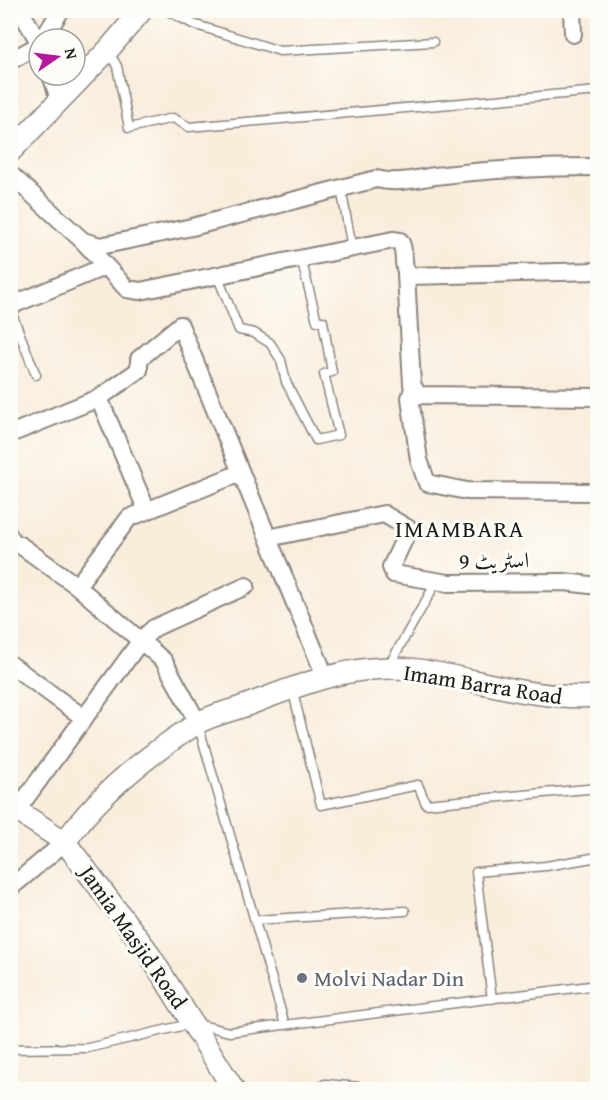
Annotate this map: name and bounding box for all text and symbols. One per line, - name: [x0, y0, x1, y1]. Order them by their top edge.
- north arrow: [27, 27, 87, 87]
- text: N: [59, 45, 85, 62]
- district label: IMAMBARA: [395, 511, 525, 546]
- street label: اسٹریٹ 9: [459, 543, 529, 577]
- street label: Imam Barra Road: [401, 656, 565, 712]
- street label: Jamia Masjid Road: [71, 856, 196, 1015]
- place label: Molvi Nadar Din: [314, 962, 465, 994]
- marker: Molvi Nadar Din: [295, 971, 309, 985]

